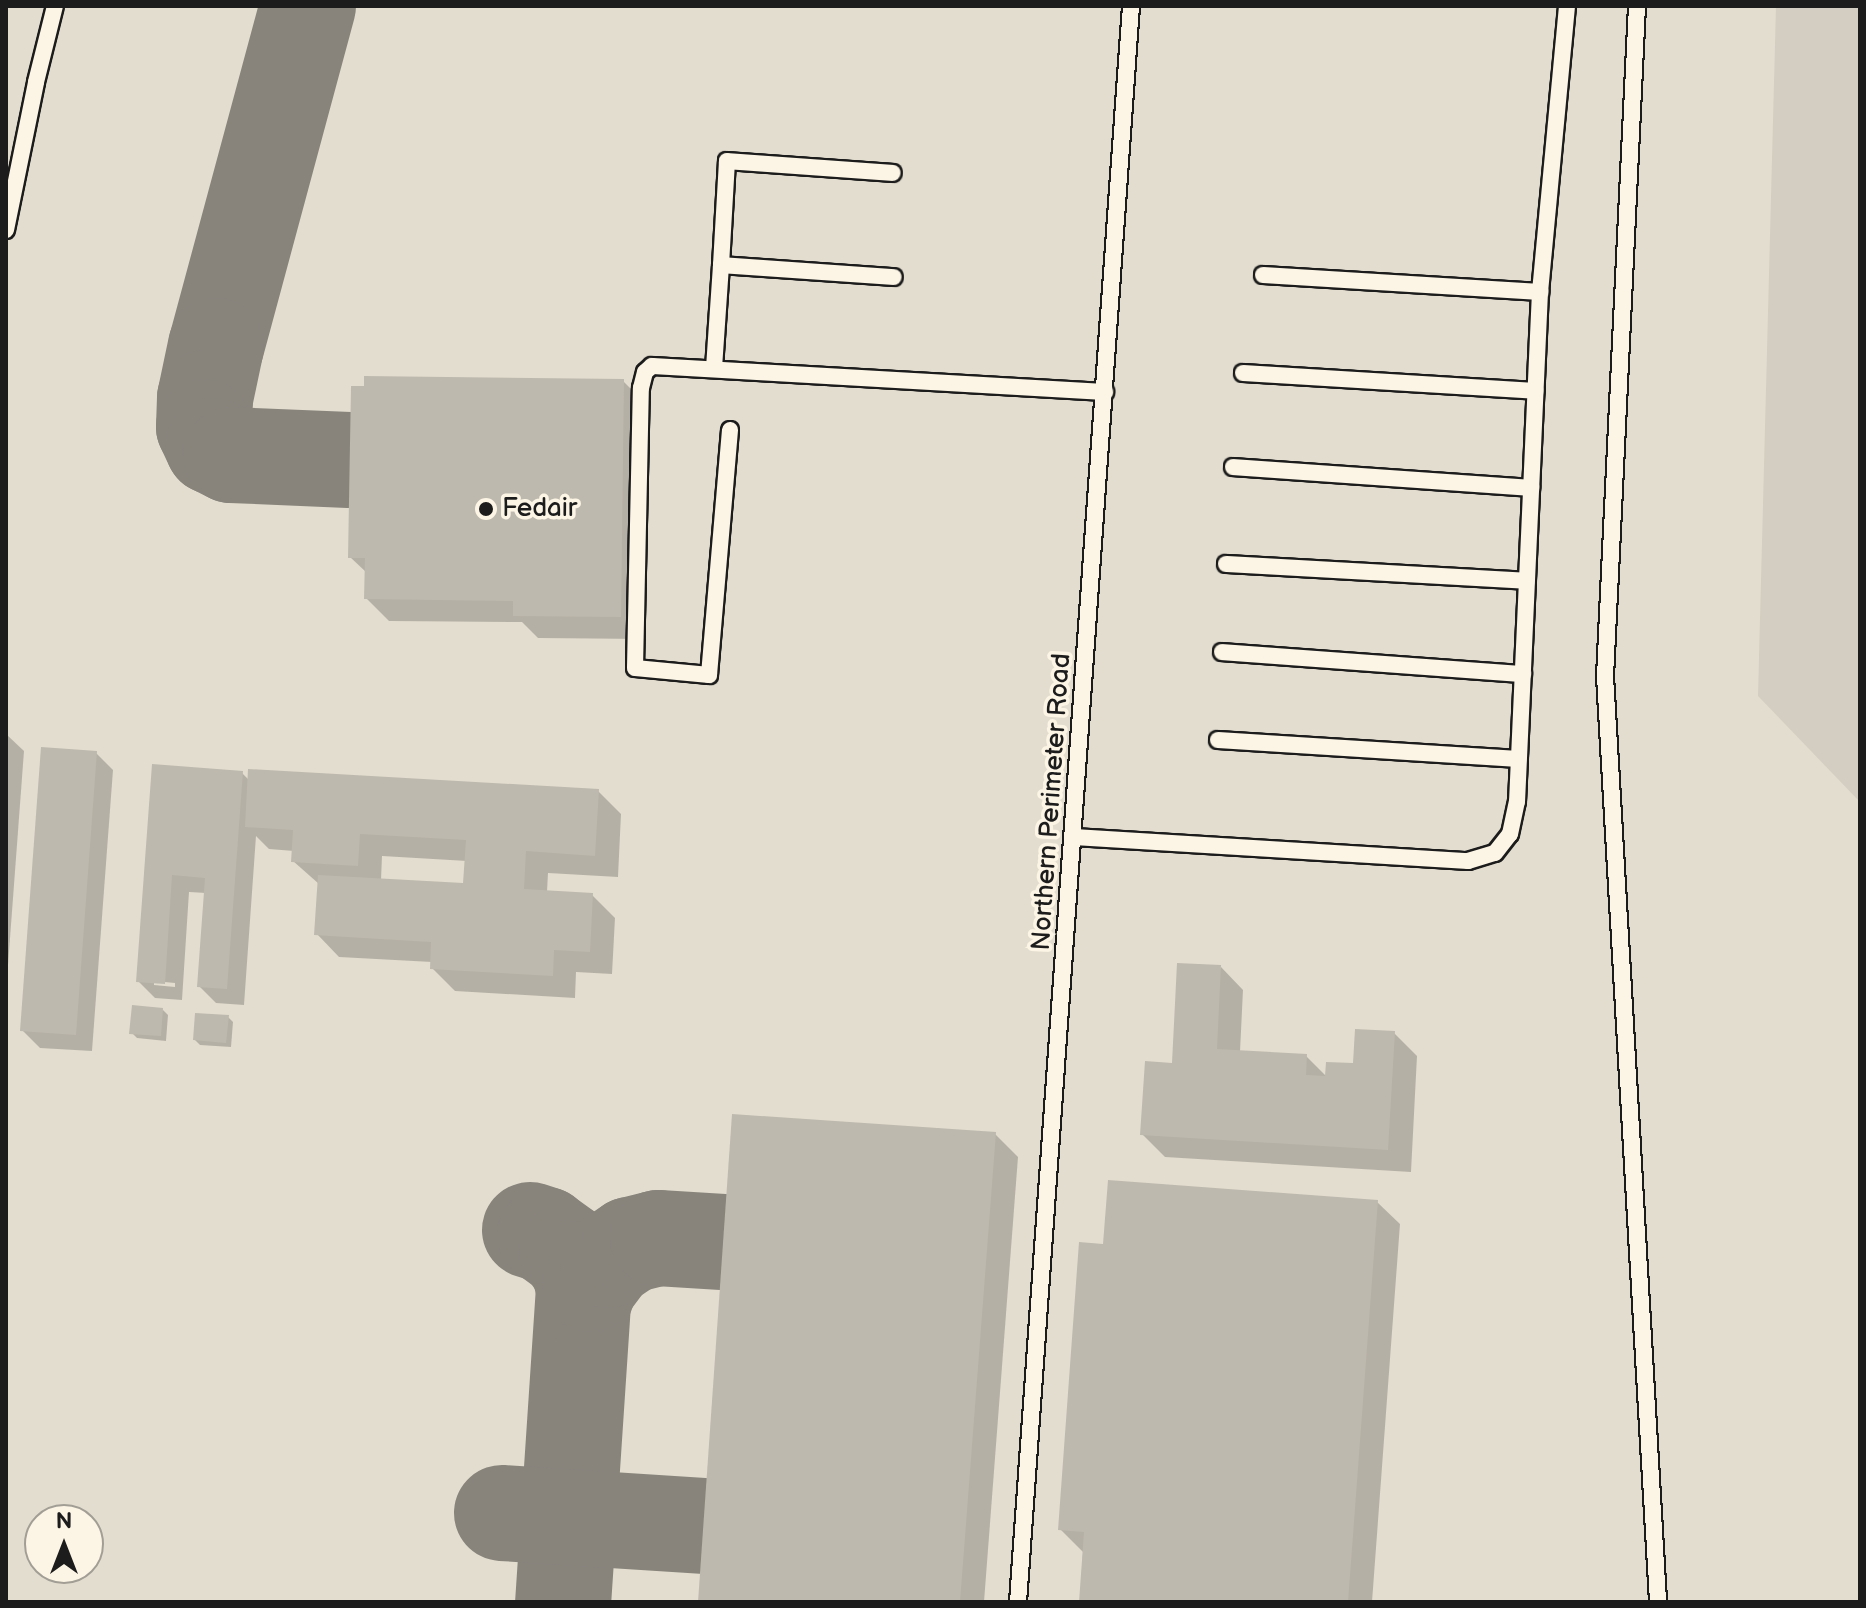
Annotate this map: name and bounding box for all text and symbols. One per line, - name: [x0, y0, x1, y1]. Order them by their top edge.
- place label: Fedair: [502, 493, 577, 525]
- marker: Fedair: [477, 500, 495, 518]
- street label: Northern Perimeter Road: [1026, 652, 1078, 952]
- north arrow: [24, 1504, 104, 1584]
- text: N: [56, 1508, 72, 1535]

